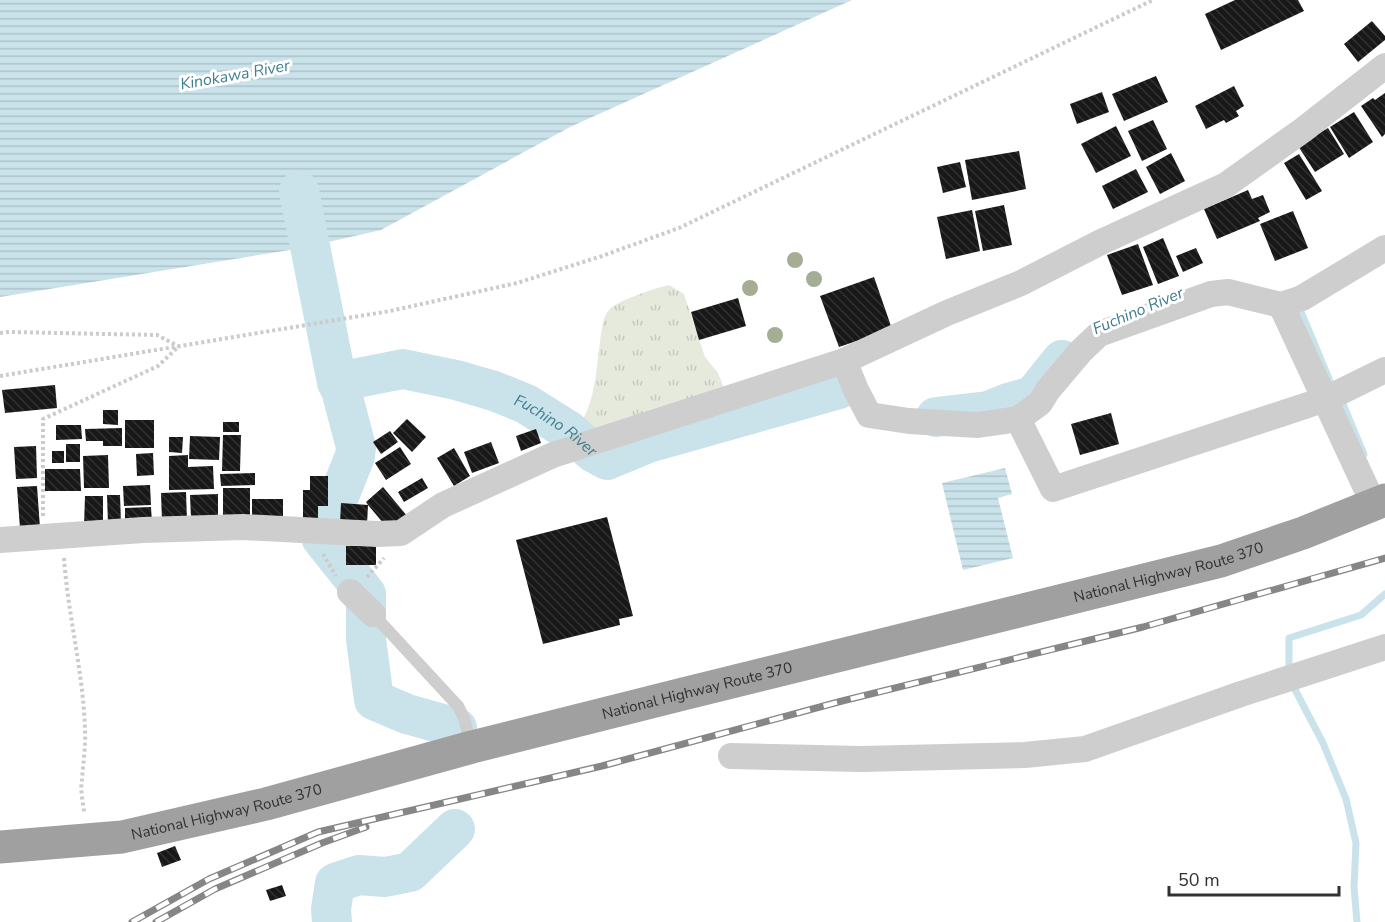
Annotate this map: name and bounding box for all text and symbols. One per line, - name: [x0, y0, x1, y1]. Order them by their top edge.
- water label: Kinokawa River: [179, 54, 293, 95]
- water label: Fuchino River: [1089, 281, 1188, 340]
- water label: Fuchino River: [511, 389, 603, 463]
- street label: National Highway Route 370: [1072, 537, 1266, 607]
- street label: National Highway Route 370: [600, 657, 795, 724]
- street label: National Highway Route 370: [129, 779, 324, 845]
- scale bar: [1169, 859, 1338, 897]
- text: 50 m: [1178, 868, 1220, 892]

